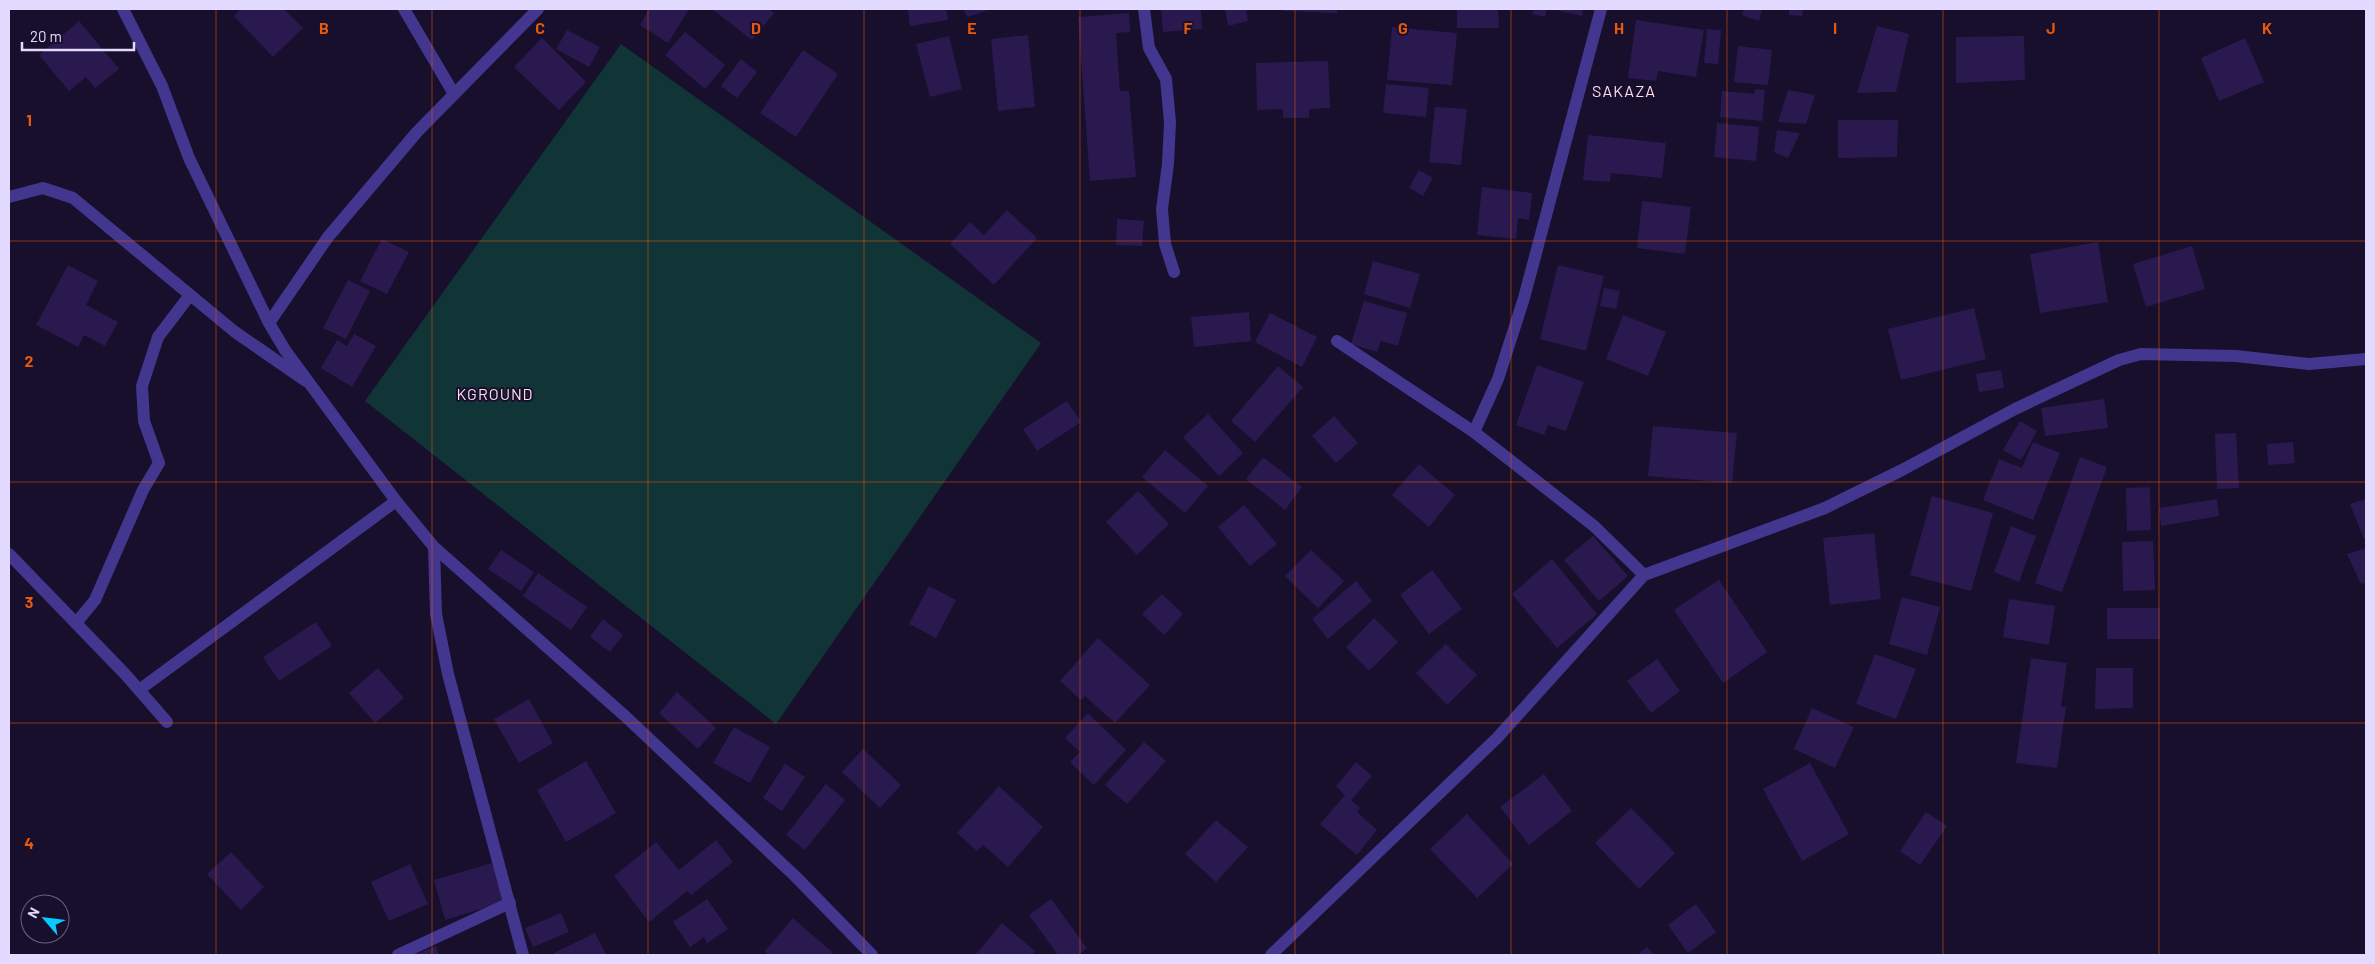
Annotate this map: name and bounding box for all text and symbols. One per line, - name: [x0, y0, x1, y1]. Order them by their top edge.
- text: B: [319, 18, 329, 37]
- text: C: [535, 18, 545, 37]
- text: D: [751, 18, 761, 37]
- text: E: [967, 18, 977, 37]
- text: F: [1184, 18, 1193, 37]
- text: G: [1398, 18, 1408, 37]
- text: H: [1614, 18, 1624, 37]
- text: I: [1833, 18, 1837, 37]
- text: J: [2046, 18, 2056, 37]
- text: K: [2262, 18, 2272, 37]
- scale bar: [22, 20, 135, 52]
- text: 20 m: [30, 27, 62, 45]
- district label: SAKAZA: [1592, 81, 1656, 100]
- text: 1: [26, 110, 32, 129]
- text: 2: [25, 351, 34, 370]
- district label: KGROUND: [457, 384, 533, 403]
- text: 3: [25, 592, 33, 611]
- text: 4: [24, 833, 34, 852]
- north arrow: [20, 894, 70, 944]
- text: N: [23, 905, 43, 921]

